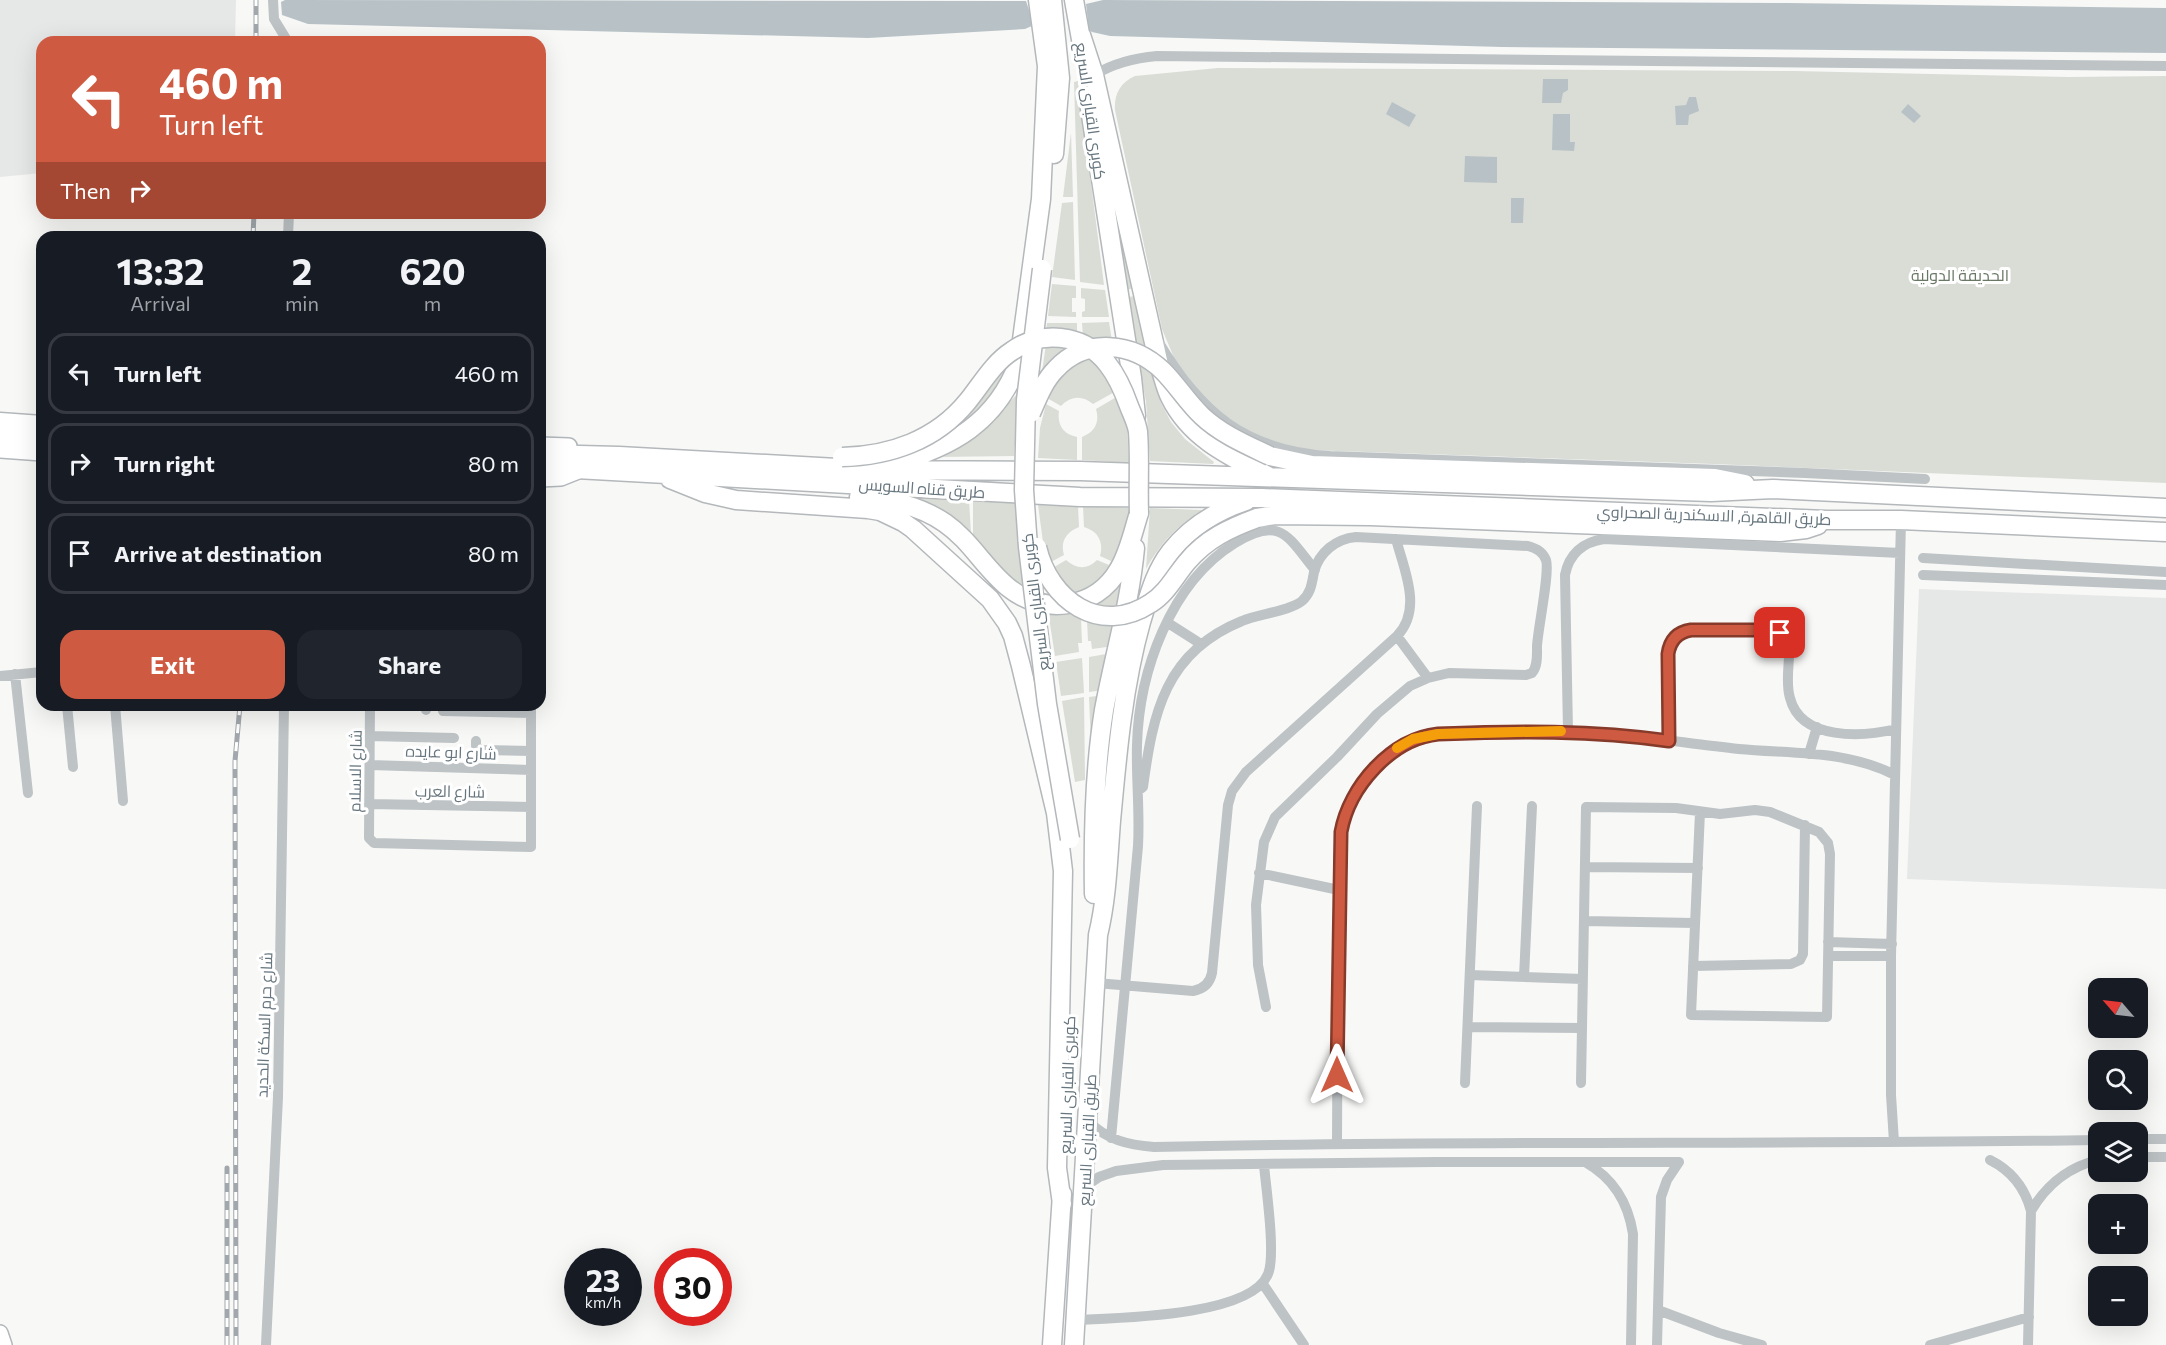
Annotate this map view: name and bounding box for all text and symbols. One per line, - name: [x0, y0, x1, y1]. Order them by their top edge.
- street label: كوبرى القبارى السريع: [1069, 41, 1111, 181]
- text: 460 m: [159, 56, 283, 108]
- icon: left: [60, 60, 138, 138]
- text: Turn left: [159, 108, 263, 141]
- icon: right: [123, 174, 156, 207]
- text: Then: [60, 177, 111, 204]
- text: 13:32: [116, 248, 204, 292]
- text: 2: [292, 248, 312, 292]
- text: 620: [399, 248, 466, 292]
- park label: الحديقة الدولية: [1911, 265, 2009, 285]
- text: Arrival: [130, 291, 191, 315]
- text: min: [285, 291, 319, 315]
- text: m: [424, 291, 441, 315]
- icon: left: [63, 357, 96, 390]
- text: Turn left: [114, 360, 201, 387]
- text: 460 m: [455, 360, 519, 387]
- icon: right: [63, 447, 96, 480]
- text: Turn right: [114, 450, 215, 477]
- text: 80 m: [468, 450, 519, 477]
- street label: طريق قناه السويس: [858, 474, 986, 503]
- street label: طريق القاهرة, الاسكندرية الصحراوي: [1596, 501, 1832, 533]
- street label: كوبرى القبارى السريع: [1017, 532, 1055, 672]
- icon: arrive: [63, 537, 96, 570]
- text: Arrive at destination: [114, 540, 322, 567]
- text: 80 m: [468, 540, 519, 567]
- pin: [1754, 607, 1805, 658]
- icon: arrive: [1763, 616, 1796, 649]
- button: Exit: [60, 630, 285, 699]
- button: Share: [297, 630, 522, 699]
- street label: شارع الاسلام: [344, 730, 368, 813]
- street label: شارع ابو عايده: [405, 740, 497, 766]
- street label: شارع العرب: [415, 780, 485, 804]
- street label: شارع حرم السكة الحديد: [251, 952, 279, 1098]
- north arrow: [2088, 978, 2148, 1038]
- map controls: [2088, 978, 2148, 1326]
- street label: كوبرى القبارى السريع: [1055, 1016, 1081, 1155]
- position arrow: [1305, 1043, 1369, 1107]
- button: search: [2088, 1050, 2148, 1110]
- street label: طريق القبارى السريع: [1074, 1073, 1102, 1207]
- button: layers: [2088, 1122, 2148, 1182]
- button: +: [2088, 1194, 2148, 1254]
- speed limit sign: 30: [654, 1248, 732, 1326]
- text: 23: [586, 1261, 620, 1298]
- button: −: [2088, 1266, 2148, 1326]
- text: km/h: [585, 1293, 621, 1311]

